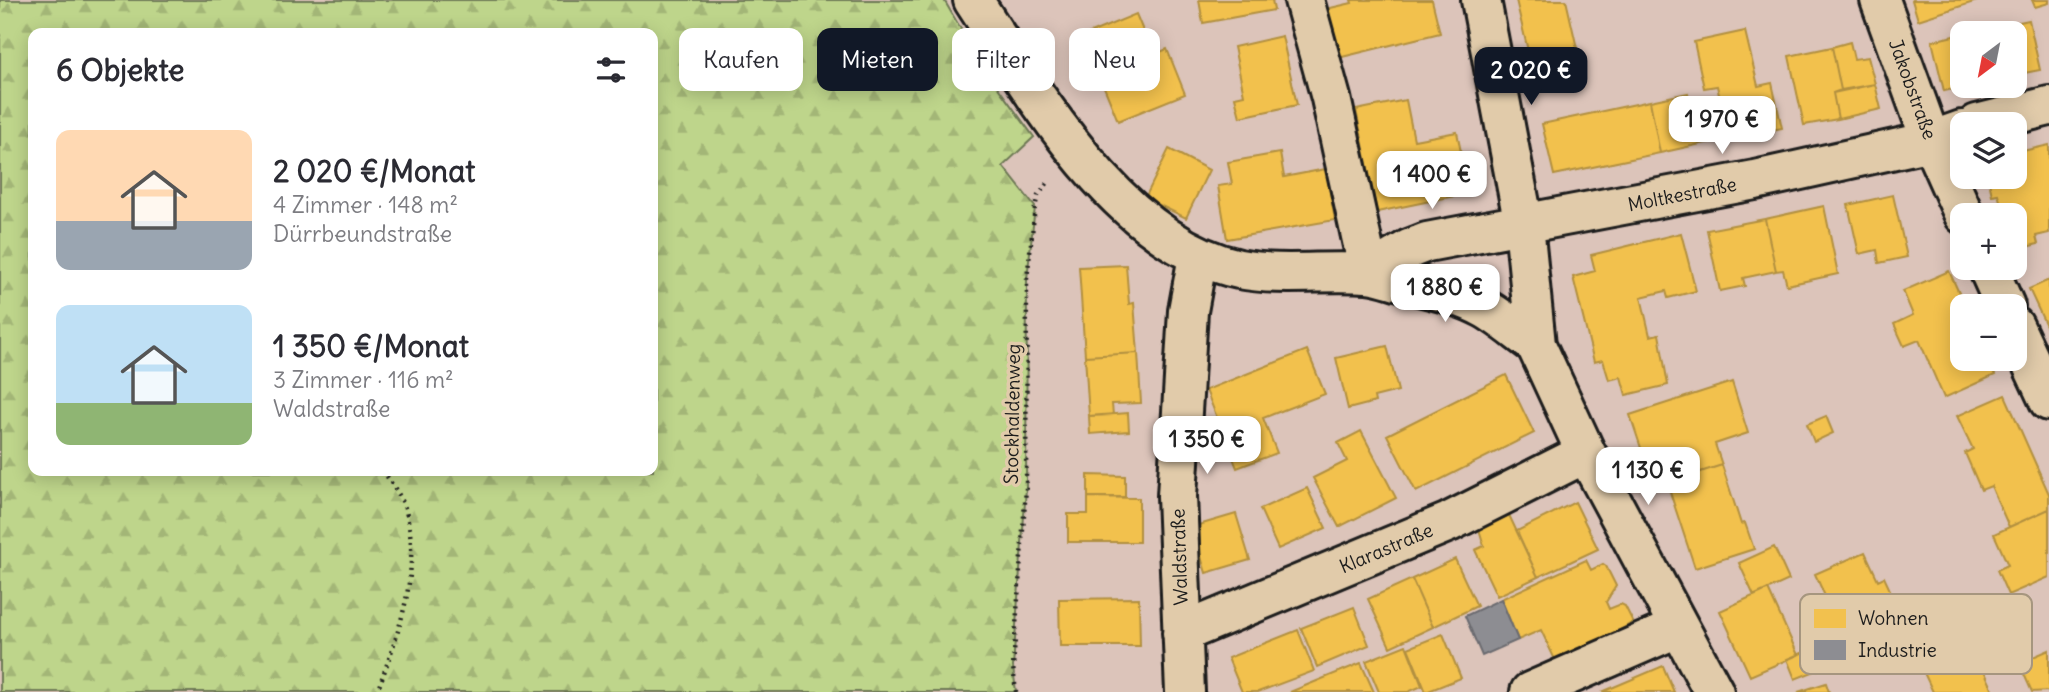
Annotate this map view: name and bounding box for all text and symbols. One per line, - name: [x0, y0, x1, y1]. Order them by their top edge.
- north arrow: [1950, 21, 2026, 98]
- map controls: [1950, 21, 2027, 371]
- chip: Kaufen: [679, 28, 803, 91]
- chip: Mieten: [817, 28, 938, 91]
- chip: Filter: [952, 28, 1055, 91]
- chip: Neu: [1069, 28, 1160, 91]
- street label: Jakobstraße: [1884, 35, 1942, 143]
- pin: 2 020 €: [1466, 48, 1596, 107]
- text: 6 Objekte: [56, 51, 184, 89]
- icon: filters: [592, 51, 630, 89]
- text: 2 020 €: [1490, 55, 1572, 84]
- pin: 1 970 €: [1657, 96, 1787, 156]
- text: 1 970 €: [1685, 104, 1759, 133]
- button: layers: [1950, 112, 2027, 189]
- text: 2 020 €/Monat: [273, 152, 475, 190]
- pin: 1 400 €: [1367, 152, 1497, 211]
- icon: home: [112, 158, 196, 242]
- text: 1 400 €: [1393, 159, 1471, 188]
- street label: Moltkestraße: [1626, 172, 1738, 216]
- text: 4 Zimmer · 148 m²: [273, 190, 458, 219]
- button: +: [1950, 203, 2027, 280]
- text: Dürrbeundstraße: [273, 219, 452, 248]
- pin: 1 880 €: [1380, 264, 1510, 324]
- text: 1 880 €: [1407, 272, 1483, 301]
- button: −: [1950, 294, 2027, 371]
- text: 1 350 €/Monat: [273, 327, 469, 365]
- icon: home: [112, 333, 196, 417]
- street label: Stockhaldenweg: [999, 343, 1025, 485]
- text: 3 Zimmer · 116 m²: [273, 365, 454, 394]
- text: Waldstraße: [273, 394, 390, 423]
- pin: 1 350 €: [1142, 416, 1272, 476]
- text: 1 350 €: [1169, 424, 1245, 453]
- pin: 1 130 €: [1583, 448, 1713, 507]
- text: 1 130 €: [1612, 455, 1684, 484]
- street label: Waldstraße: [1165, 508, 1193, 606]
- street label: Klarastraße: [1336, 518, 1436, 578]
- legend: [1800, 594, 2032, 674]
- text: Wohnen: [1858, 606, 1929, 630]
- text: Industrie: [1858, 638, 1937, 662]

